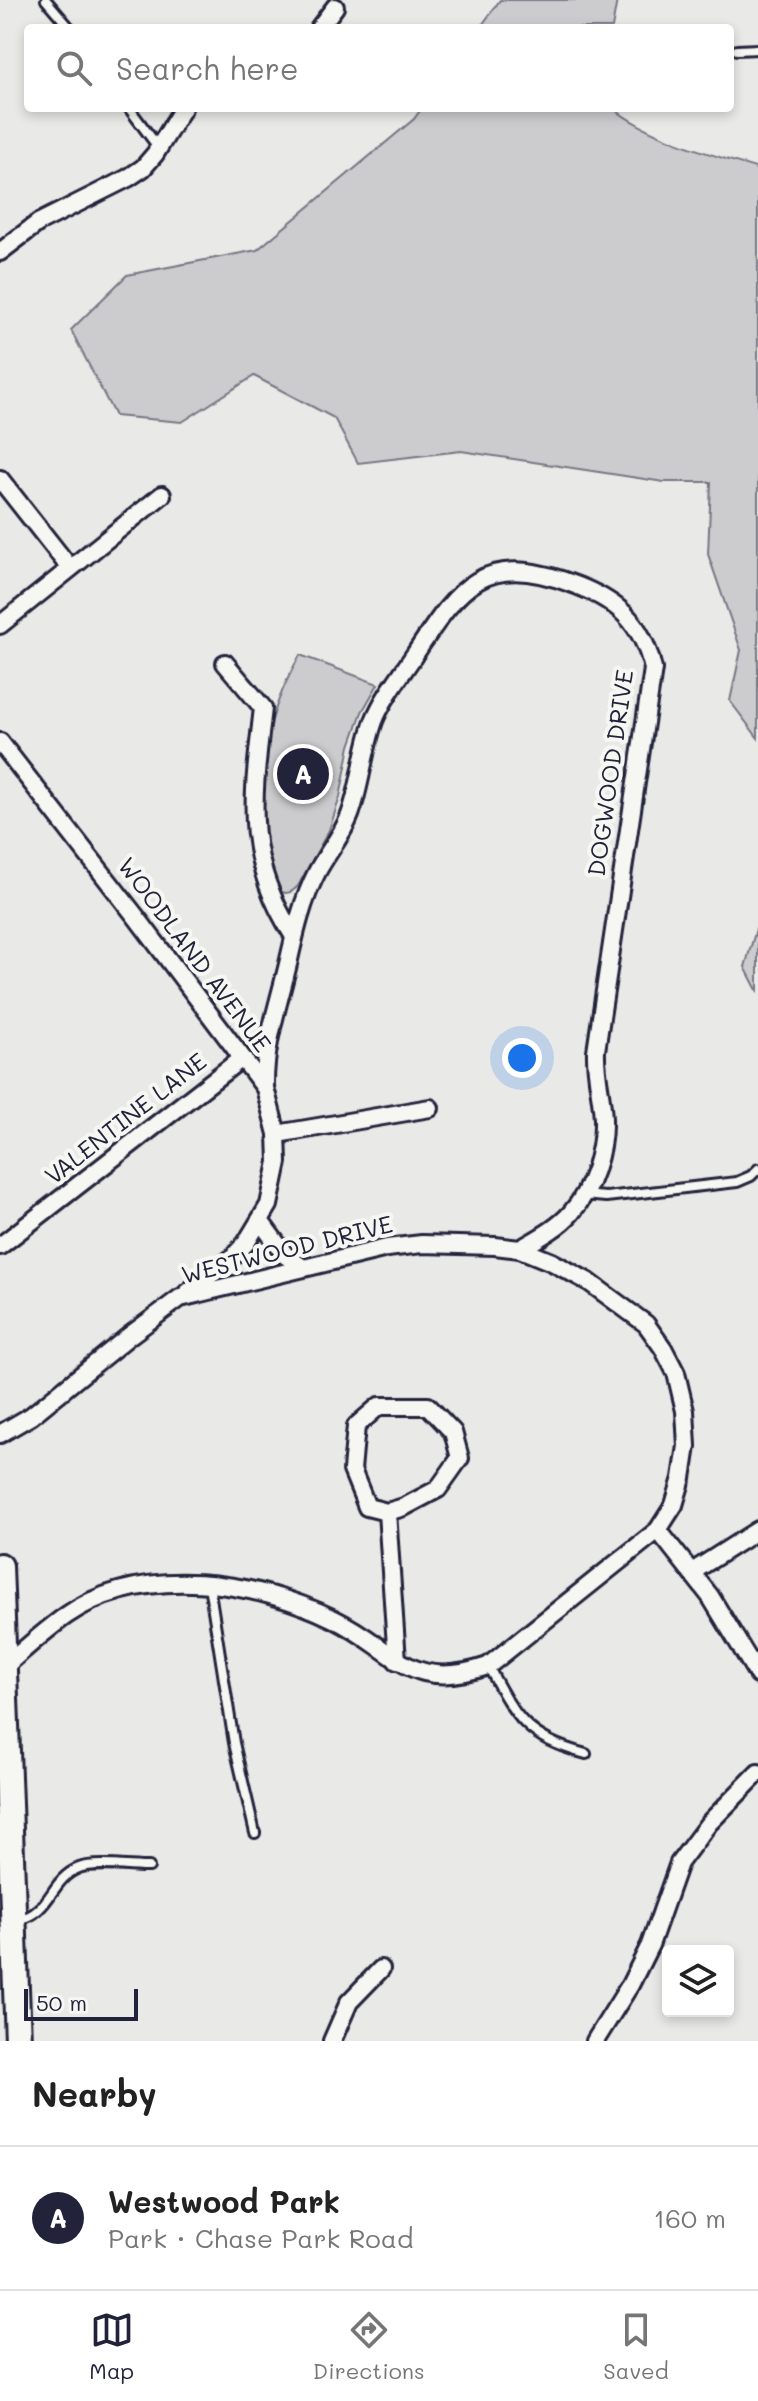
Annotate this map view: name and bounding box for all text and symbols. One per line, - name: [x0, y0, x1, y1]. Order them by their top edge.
- search box: [24, 24, 734, 112]
- icon: search: [52, 46, 96, 90]
- text: Search here: [116, 48, 299, 88]
- street label: DOGWOOD DRIVE: [580, 668, 639, 878]
- pin: A: [277, 744, 329, 804]
- street label: WOODLAND AVENUE: [112, 850, 279, 1058]
- your location: [502, 1038, 542, 1078]
- street label: VALENTINE LANE: [38, 1045, 212, 1190]
- street label: WESTWOOD DRIVE: [178, 1207, 395, 1290]
- map controls: [662, 1945, 734, 2017]
- button: layers: [662, 1945, 734, 2017]
- scale bar: [24, 1985, 138, 2021]
- text: 50 m: [36, 1988, 87, 2017]
- text: Nearby: [32, 2071, 157, 2116]
- text: Westwood Park: [108, 2181, 340, 2221]
- text: A: [49, 2201, 67, 2235]
- text: 160 m: [654, 2201, 726, 2235]
- text: Park · Chase Park Road: [108, 2221, 413, 2255]
- tab: Map: [89, 2308, 134, 2385]
- tab: Directions: [313, 2308, 425, 2385]
- tab: Saved: [603, 2308, 669, 2385]

